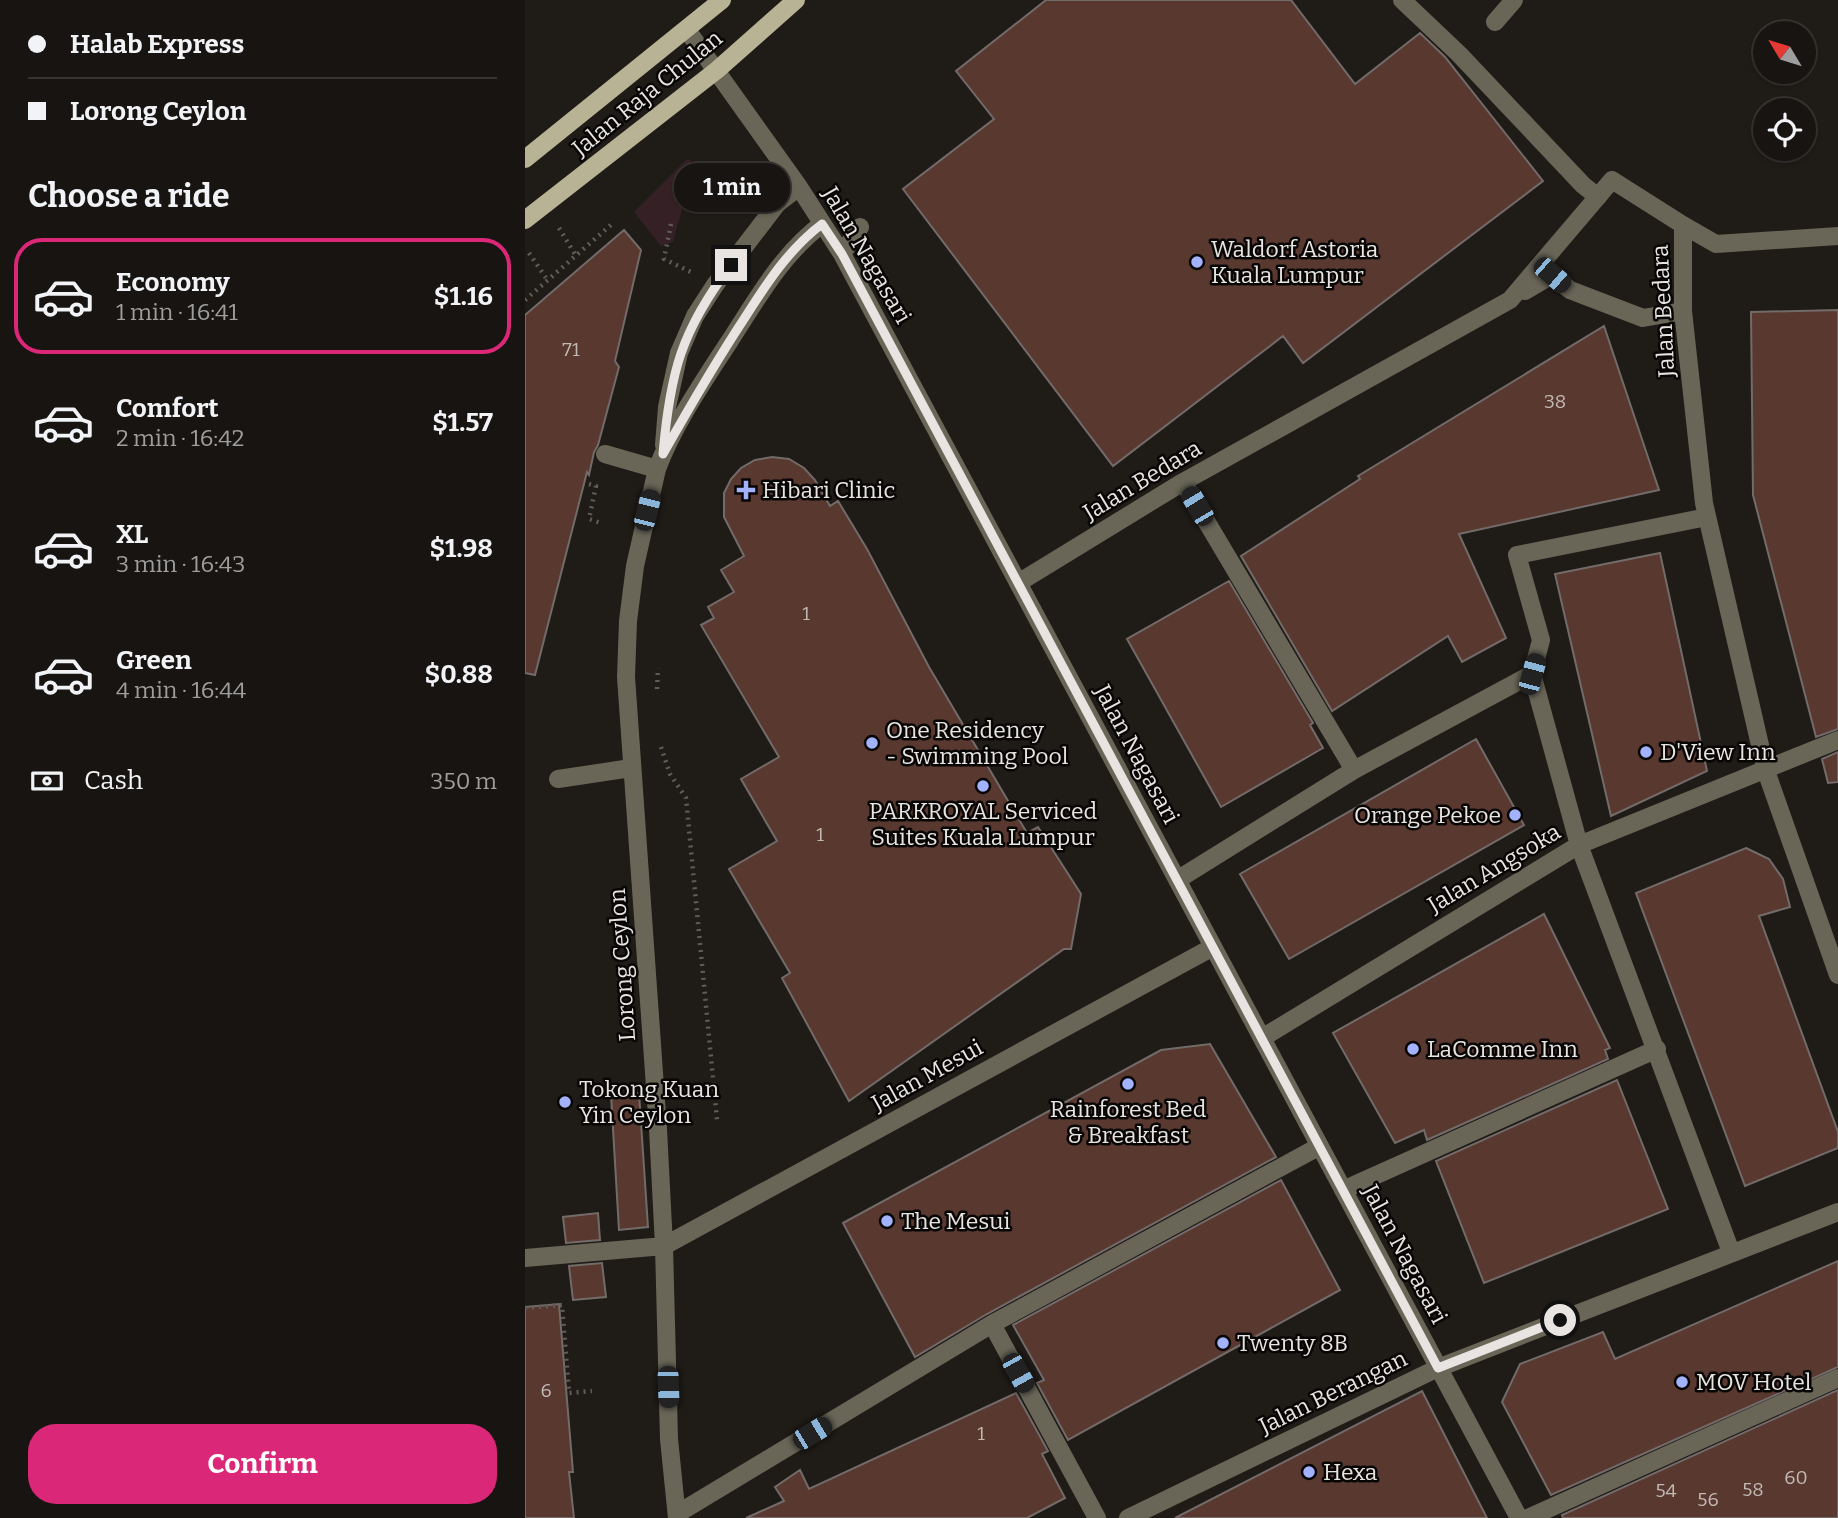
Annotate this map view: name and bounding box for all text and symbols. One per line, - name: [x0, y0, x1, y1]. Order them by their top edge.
- north arrow: [1753, 21, 1817, 84]
- map controls: [1753, 21, 1816, 161]
- street label: Jalan Raja Chulan: [566, 24, 728, 163]
- text: Halab Express: [70, 29, 244, 60]
- text: Lorong Ceylon: [70, 96, 246, 127]
- button: locate: [1753, 98, 1816, 161]
- callout: 1 min: [673, 163, 789, 212]
- text: 1 min: [703, 173, 761, 201]
- text: Choose a ride: [28, 177, 229, 215]
- street label: Jalan Nagasari: [816, 181, 918, 329]
- place label: Waldorf Astoria Kuala Lumpur: [1211, 235, 1379, 289]
- street label: Jalan Bedara: [1646, 244, 1681, 379]
- route end: [715, 249, 747, 281]
- car: [1530, 253, 1575, 297]
- marker: Waldorf Astoria Kuala Lumpur: [1189, 254, 1205, 270]
- icon: car: [32, 265, 95, 328]
- text: Economy: [116, 267, 230, 298]
- text: $1.16: [434, 281, 493, 312]
- text: 1 min · 16:41: [116, 298, 238, 326]
- house number: 71: [562, 338, 580, 361]
- house number: 38: [1544, 390, 1566, 413]
- icon: car: [32, 391, 95, 454]
- text: Comfort: [116, 393, 219, 424]
- text: $1.57: [432, 407, 493, 438]
- text: 2 min · 16:42: [116, 424, 244, 452]
- street label: Jalan Bedara: [1077, 434, 1206, 527]
- place label: Hibari Clinic: [762, 476, 895, 504]
- marker: Hibari Clinic: [736, 480, 756, 500]
- car: [1178, 483, 1217, 529]
- car: [632, 487, 663, 533]
- icon: car: [32, 517, 95, 580]
- text: XL: [116, 519, 148, 550]
- text: $1.98: [429, 533, 493, 564]
- text: 3 min · 16:43: [116, 550, 245, 578]
- house number: 1: [802, 602, 810, 625]
- icon: car: [32, 643, 95, 706]
- text: Green: [116, 645, 192, 676]
- car: [1517, 651, 1548, 697]
- text: $0.88: [425, 659, 493, 690]
- text: 4 min · 16:44: [116, 676, 246, 704]
- street label: Jalan Nagasari: [1088, 679, 1185, 829]
- place label: One Residency - Swimming Pool: [886, 716, 1069, 770]
- marker: One Residency - Swimming Pool: [864, 735, 880, 751]
- place label: D'View Inn: [1660, 738, 1776, 766]
- marker: D'View Inn: [1638, 744, 1654, 760]
- icon: cash: [28, 762, 66, 800]
- text: Cash: [84, 765, 143, 796]
- text: 350 m: [430, 767, 497, 795]
- marker: PARKROYAL Serviced Suites Kuala Lumpur: [975, 778, 991, 794]
- place label: PARKROYAL Serviced Suites Kuala Lumpur: [869, 797, 1098, 851]
- place label: Orange Pekoe: [1354, 801, 1501, 829]
- marker: Orange Pekoe: [1507, 807, 1523, 823]
- street label: Jalan Angsoka: [1422, 817, 1566, 919]
- house number: 1: [816, 823, 824, 846]
- street label: Lorong Ceylon: [603, 887, 641, 1042]
- street label: Jalan Mesui: [866, 1033, 988, 1117]
- place label: LaComme Inn: [1427, 1035, 1578, 1063]
- marker: LaComme Inn: [1405, 1041, 1421, 1057]
- place label: Tokong Kuan Yin Ceylon: [579, 1075, 719, 1129]
- marker: Rainforest Bed & Breakfast: [1120, 1076, 1136, 1092]
- marker: Tokong Kuan Yin Ceylon: [557, 1094, 573, 1110]
- place label: Rainforest Bed & Breakfast: [1050, 1095, 1207, 1149]
- street label: Jalan Nagasari: [1356, 1179, 1453, 1329]
- place label: The Mesui: [901, 1207, 1011, 1235]
- marker: The Mesui: [879, 1213, 895, 1229]
- route start: [1544, 1304, 1576, 1336]
- place label: Twenty 8B: [1237, 1329, 1348, 1357]
- marker: Twenty 8B: [1215, 1335, 1231, 1351]
- street label: Jalan Berangan: [1254, 1344, 1412, 1440]
- car: [999, 1350, 1038, 1396]
- car: [657, 1366, 680, 1408]
- place label: MOV Hotel: [1696, 1368, 1812, 1396]
- marker: MOV Hotel: [1674, 1374, 1690, 1390]
- house number: 6: [540, 1379, 552, 1402]
- car: [789, 1413, 836, 1453]
- house number: 1: [977, 1422, 985, 1445]
- button: Confirm: [28, 1424, 497, 1504]
- place label: Hexa: [1323, 1458, 1378, 1486]
- marker: Hexa: [1301, 1464, 1317, 1480]
- house number: 60: [1784, 1466, 1808, 1489]
- house number: 58: [1742, 1478, 1764, 1501]
- house number: 54: [1655, 1479, 1677, 1502]
- house number: 56: [1697, 1488, 1719, 1511]

